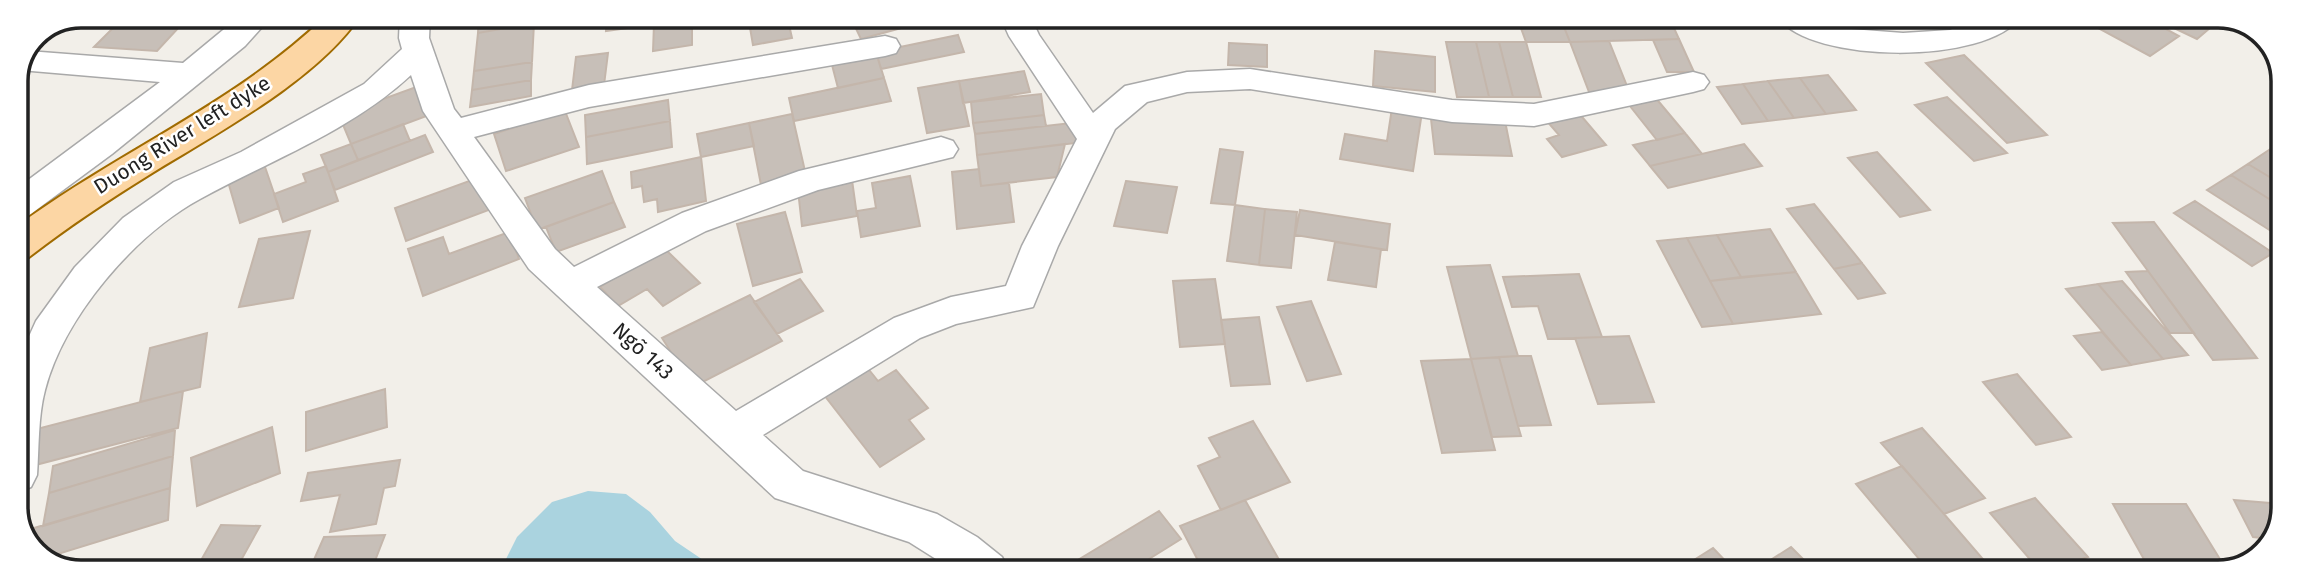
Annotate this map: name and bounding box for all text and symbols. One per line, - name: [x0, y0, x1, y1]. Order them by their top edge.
- street label: Duong River left dyke: [89, 70, 275, 200]
- street label: Ngõ 143: [607, 317, 679, 385]

